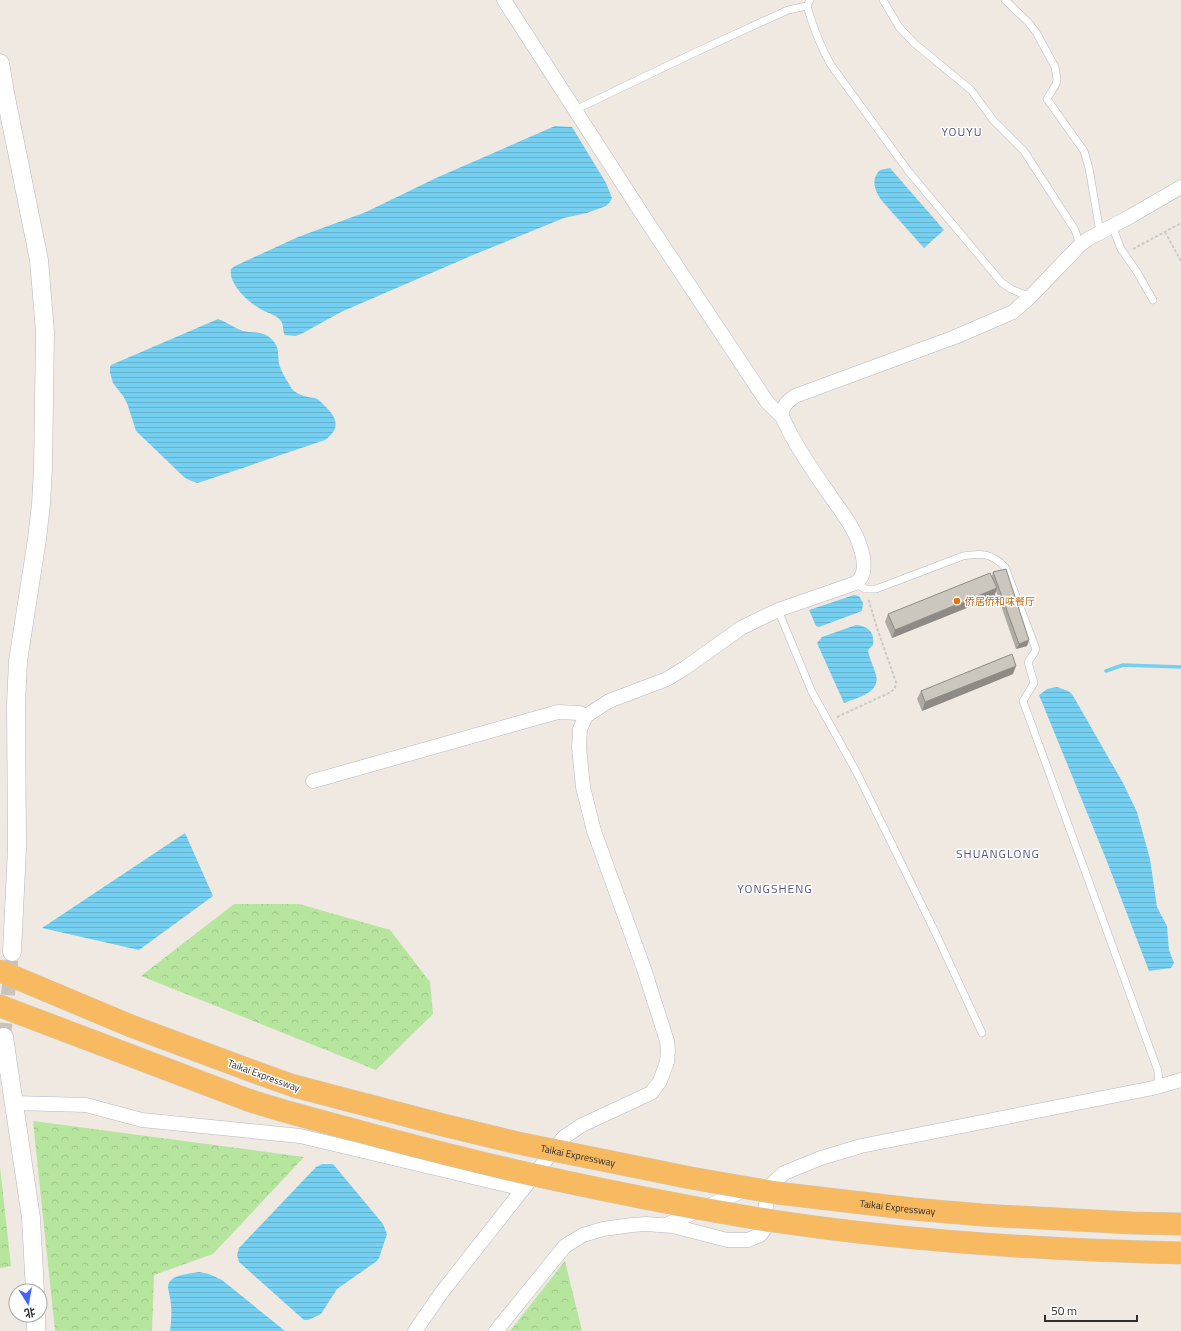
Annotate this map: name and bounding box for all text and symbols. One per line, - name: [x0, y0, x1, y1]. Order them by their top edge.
- district label: YOUYU: [942, 122, 982, 141]
- place label: 侨居侨和味餐厅: [964, 594, 1035, 609]
- marker: 侨居侨和味餐厅: [952, 596, 962, 606]
- district label: SHUANGLONG: [956, 844, 1040, 863]
- district label: YONGSHENG: [737, 879, 813, 898]
- street label: Taikai Expressway: [226, 1055, 302, 1096]
- street label: Taikai Expressway: [539, 1141, 617, 1171]
- street label: Taikai Expressway: [859, 1196, 936, 1219]
- north arrow: [8, 1283, 48, 1323]
- scale bar: [1045, 1297, 1137, 1323]
- text: 50 m: [1051, 1301, 1077, 1320]
- text: 北: [23, 1304, 37, 1322]

